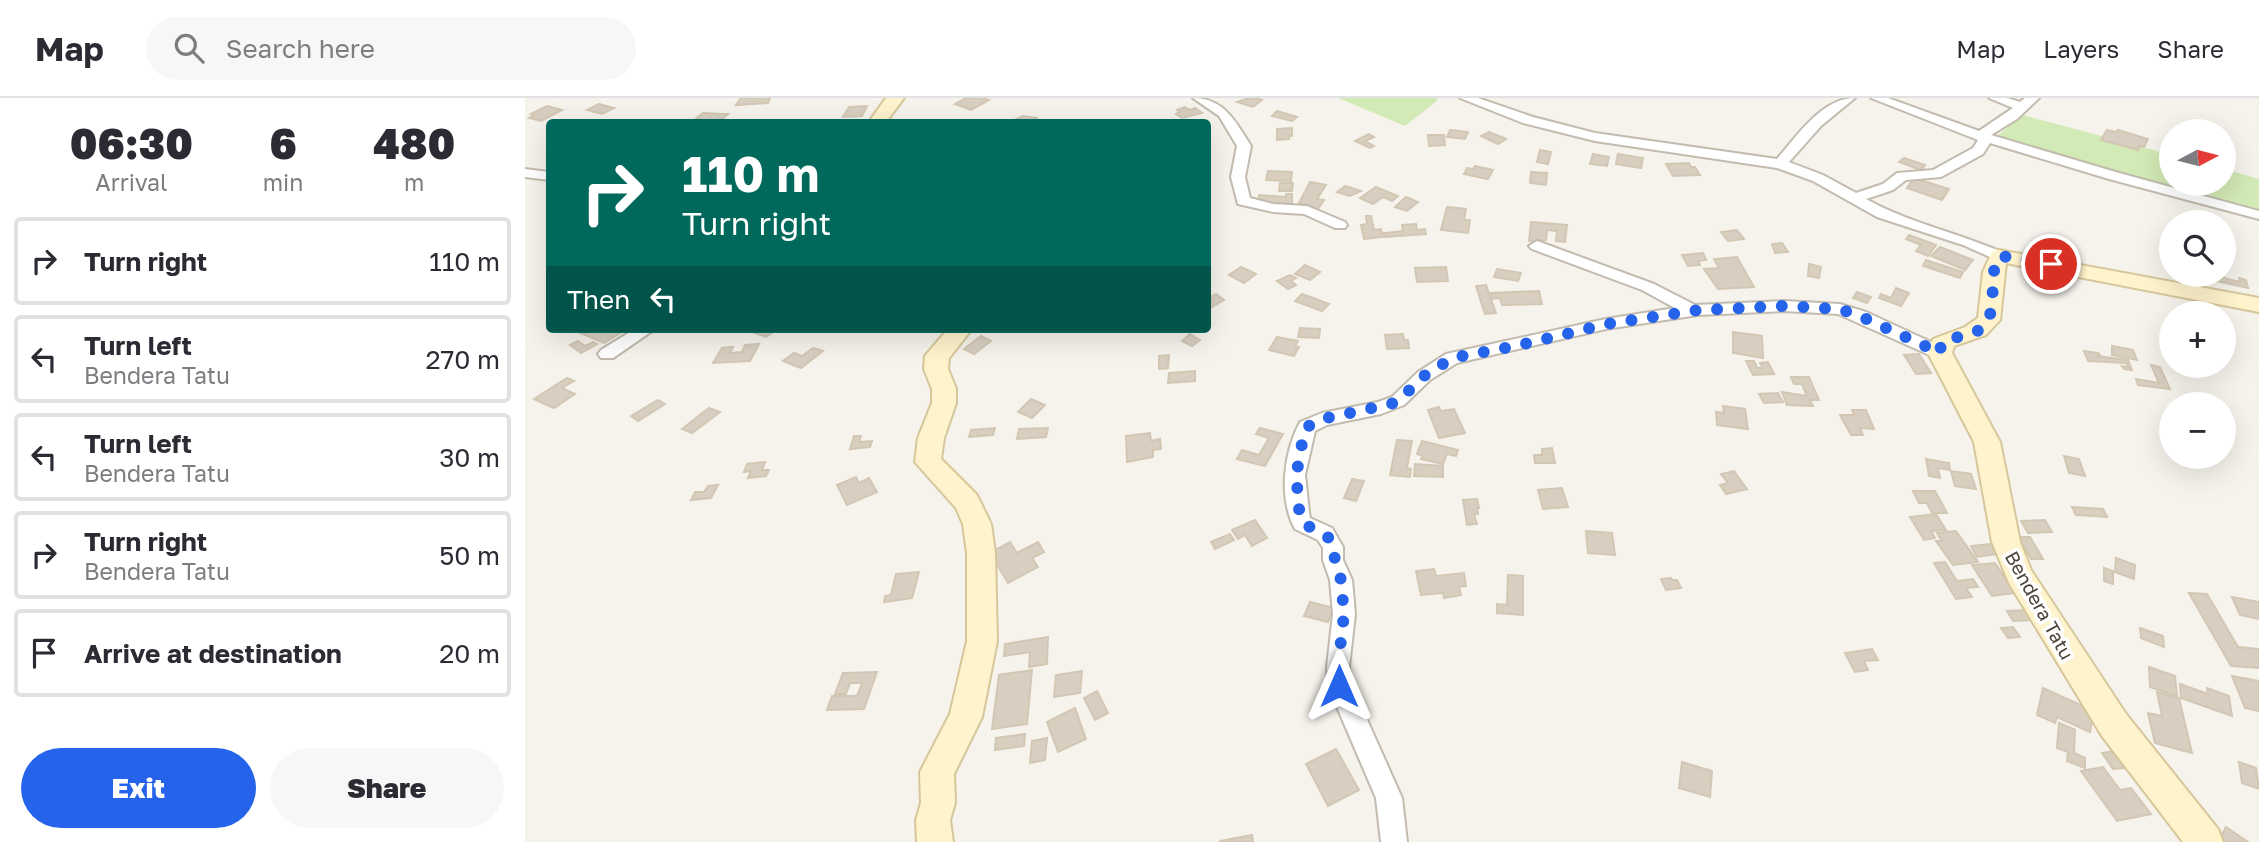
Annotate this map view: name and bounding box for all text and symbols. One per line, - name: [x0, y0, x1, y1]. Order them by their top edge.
- search box: [146, 17, 636, 80]
- text: Map: [35, 29, 104, 68]
- icon: search: [170, 29, 208, 67]
- text: Search here: [226, 33, 375, 64]
- text: Map: [1956, 34, 2005, 63]
- text: Layers: [2043, 34, 2119, 63]
- text: Share: [2157, 34, 2224, 63]
- text: 06:30: [70, 118, 193, 168]
- text: 6: [269, 118, 297, 168]
- text: 480: [373, 118, 455, 168]
- north arrow: [2159, 119, 2237, 196]
- map controls: [2159, 119, 2236, 469]
- text: 110 m: [682, 144, 819, 203]
- icon: right: [567, 147, 658, 238]
- text: Arrival: [95, 168, 167, 196]
- text: min: [263, 168, 303, 196]
- text: m: [404, 168, 424, 196]
- text: Turn right: [682, 204, 831, 242]
- button: search: [2159, 210, 2236, 287]
- pin: [2021, 234, 2081, 294]
- icon: right: [25, 242, 63, 280]
- icon: arrive: [2032, 245, 2070, 283]
- text: Turn right: [84, 246, 207, 277]
- text: 110 m: [429, 246, 500, 277]
- icon: left: [644, 280, 682, 318]
- text: Then: [567, 284, 630, 315]
- button: +: [2159, 301, 2236, 378]
- text: Turn left: [84, 330, 192, 361]
- icon: left: [25, 340, 63, 378]
- text: 270 m: [426, 344, 500, 375]
- text: Bendera Tatu: [84, 361, 230, 389]
- button: −: [2159, 392, 2236, 469]
- text: Turn left: [84, 428, 192, 459]
- icon: left: [25, 438, 63, 476]
- text: 30 m: [439, 442, 500, 473]
- text: Bendera Tatu: [84, 459, 230, 487]
- text: Turn right: [84, 526, 207, 557]
- icon: right: [25, 536, 63, 574]
- text: 50 m: [439, 540, 500, 571]
- street label: Bendera Tatu: [2001, 547, 2079, 663]
- text: Bendera Tatu: [84, 557, 230, 585]
- icon: arrive: [25, 634, 63, 672]
- text: Arrive at destination: [84, 638, 342, 669]
- text: 20 m: [439, 638, 500, 669]
- position arrow: [1302, 649, 1376, 723]
- button: Exit: [21, 748, 256, 828]
- button: Share: [270, 748, 504, 828]

